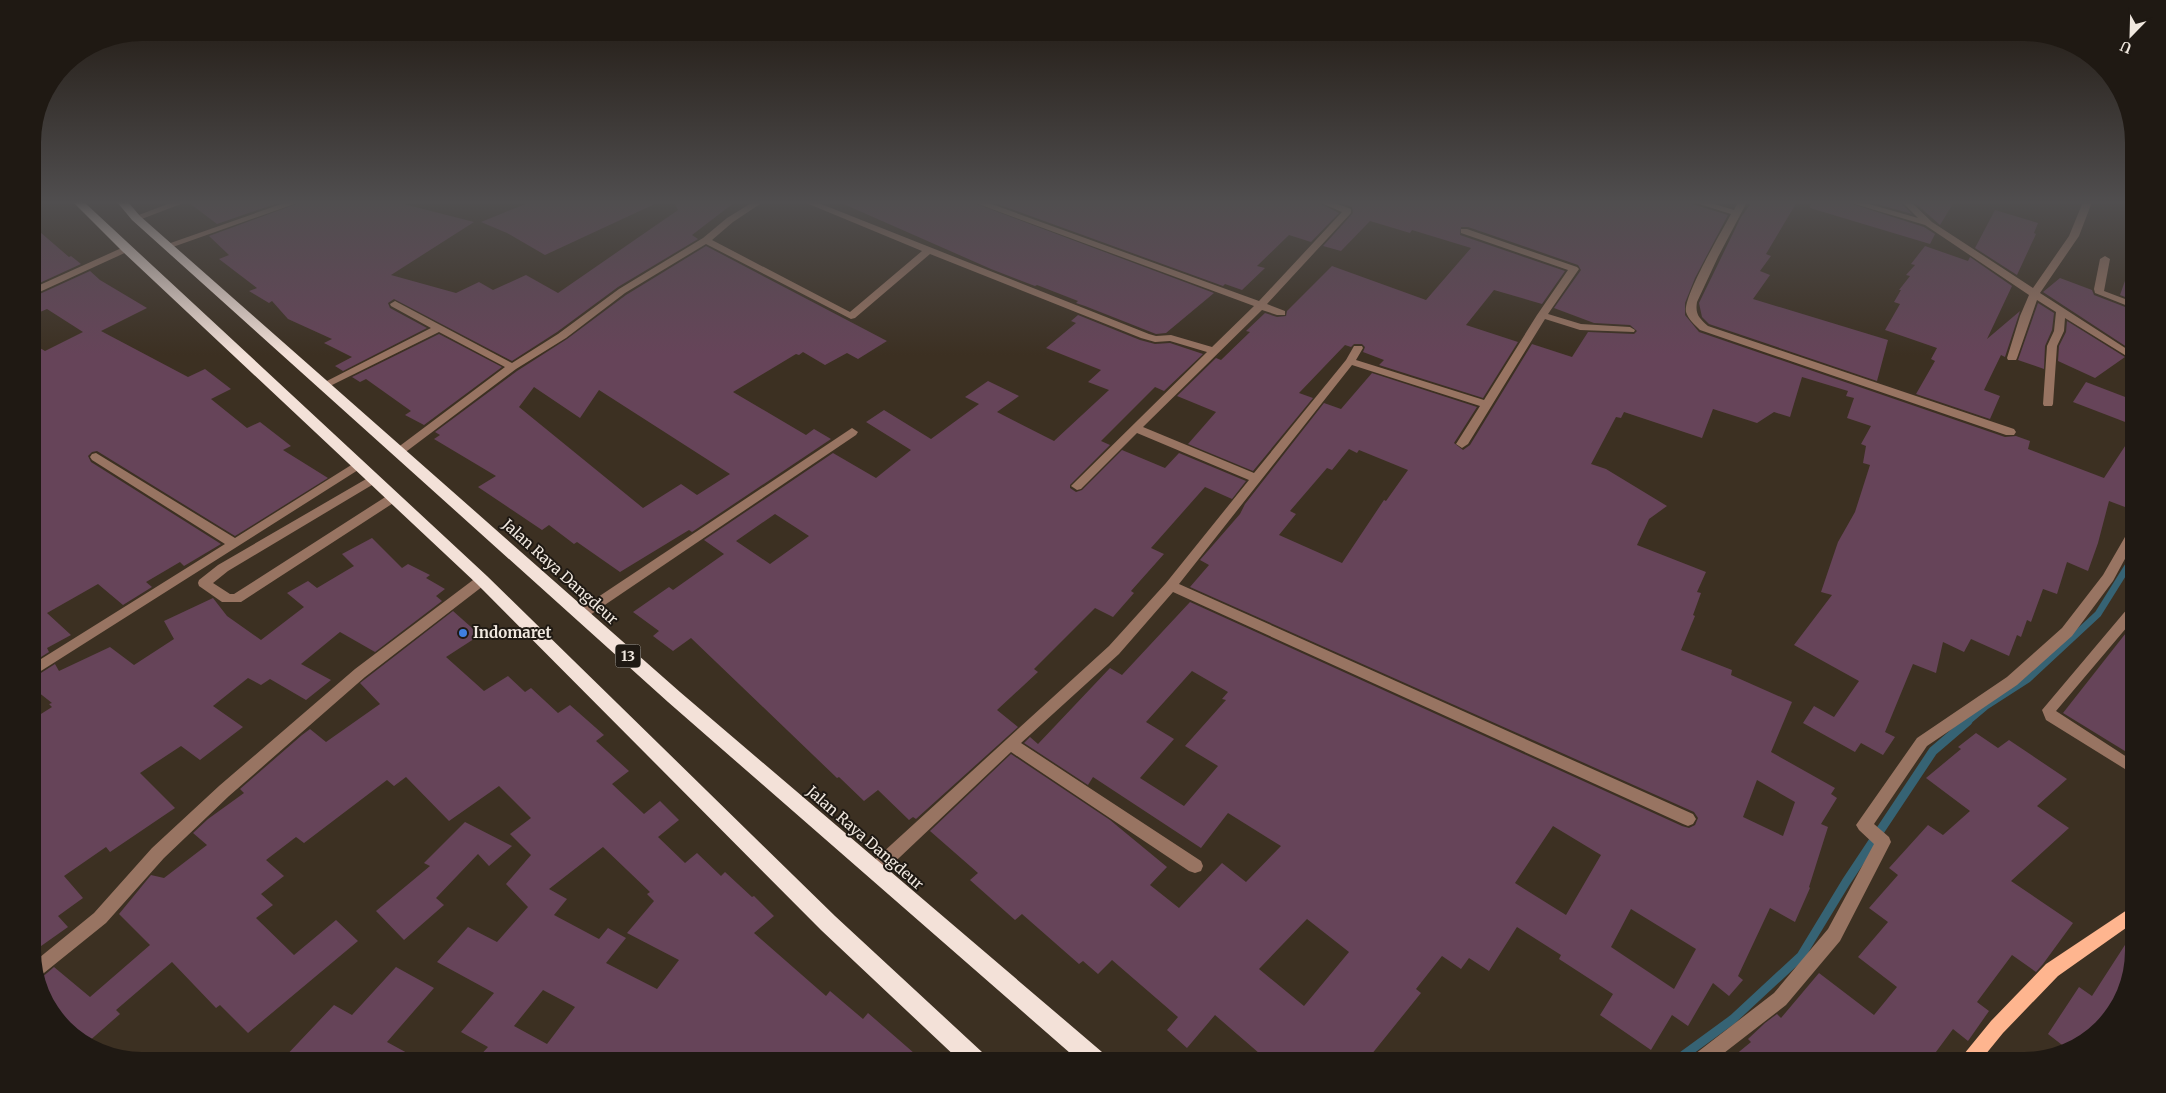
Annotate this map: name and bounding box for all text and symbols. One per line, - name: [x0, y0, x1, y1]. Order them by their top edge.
- north arrow: [2106, 10, 2156, 60]
- text: U: [2117, 36, 2134, 57]
- street label: Jalan Raya Dangdeur: [498, 514, 622, 629]
- place label: Indomaret: [473, 623, 552, 642]
- marker: Indomaret: [457, 627, 469, 639]
- road number: 13: [616, 644, 640, 668]
- street label: Jalan Raya Dangdeur: [802, 781, 928, 894]

